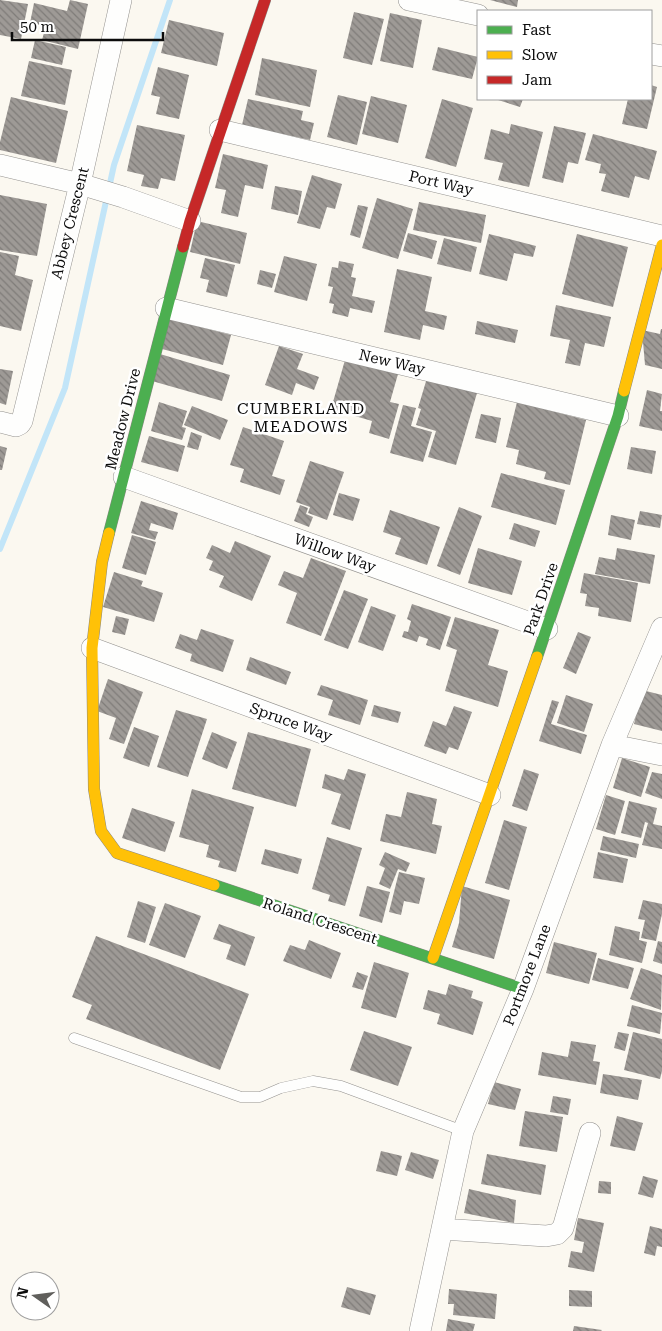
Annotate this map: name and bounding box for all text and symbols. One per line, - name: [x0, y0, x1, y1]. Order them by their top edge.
- scale bar: [12, 10, 164, 42]
- legend: [477, 10, 652, 100]
- text: 50 m: [20, 18, 55, 36]
- text: Fast: [522, 21, 552, 39]
- text: Slow: [522, 46, 558, 64]
- text: Jam: [522, 71, 552, 89]
- street label: Abbey Crescent: [47, 165, 93, 281]
- street label: Port Way: [407, 167, 475, 199]
- street label: New Way: [357, 346, 427, 378]
- street label: Meadow Drive: [102, 366, 144, 472]
- district label: CUMBERLAND MEADOWS: [237, 399, 365, 436]
- street label: Willow Way: [292, 530, 378, 576]
- street label: Park Drive: [520, 560, 562, 638]
- street label: Spruce Way: [247, 699, 335, 745]
- street label: Roland Crescent: [260, 894, 380, 948]
- street label: Portmore Lane: [499, 922, 555, 1028]
- north arrow: [10, 1271, 60, 1321]
- text: N: [13, 1285, 32, 1300]

